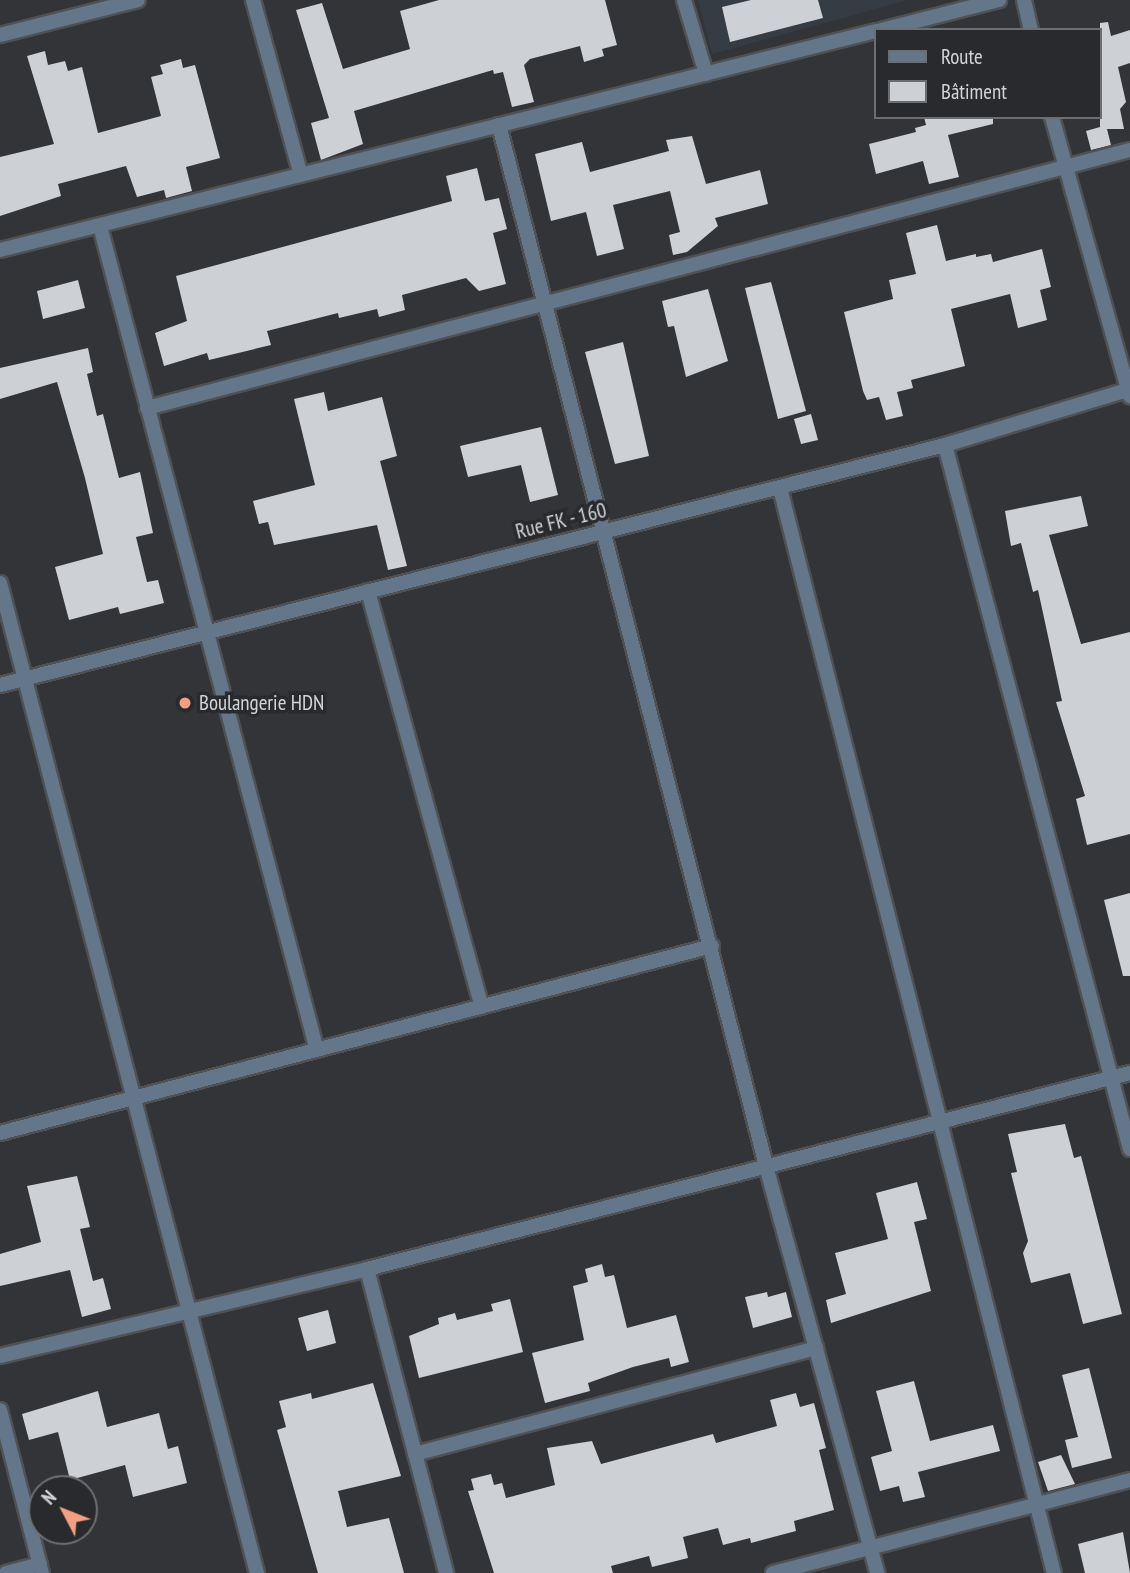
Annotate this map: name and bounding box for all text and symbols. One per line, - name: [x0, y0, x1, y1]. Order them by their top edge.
- legend: [874, 28, 1102, 119]
- text: Route: [941, 43, 983, 70]
- text: Bâtiment: [941, 78, 1007, 105]
- street label: Rue FK - 160: [512, 497, 610, 545]
- place label: Boulangerie HDN: [199, 690, 324, 716]
- marker: Boulangerie HDN: [177, 695, 193, 711]
- north arrow: [28, 1475, 98, 1545]
- text: N: [37, 1485, 61, 1509]

